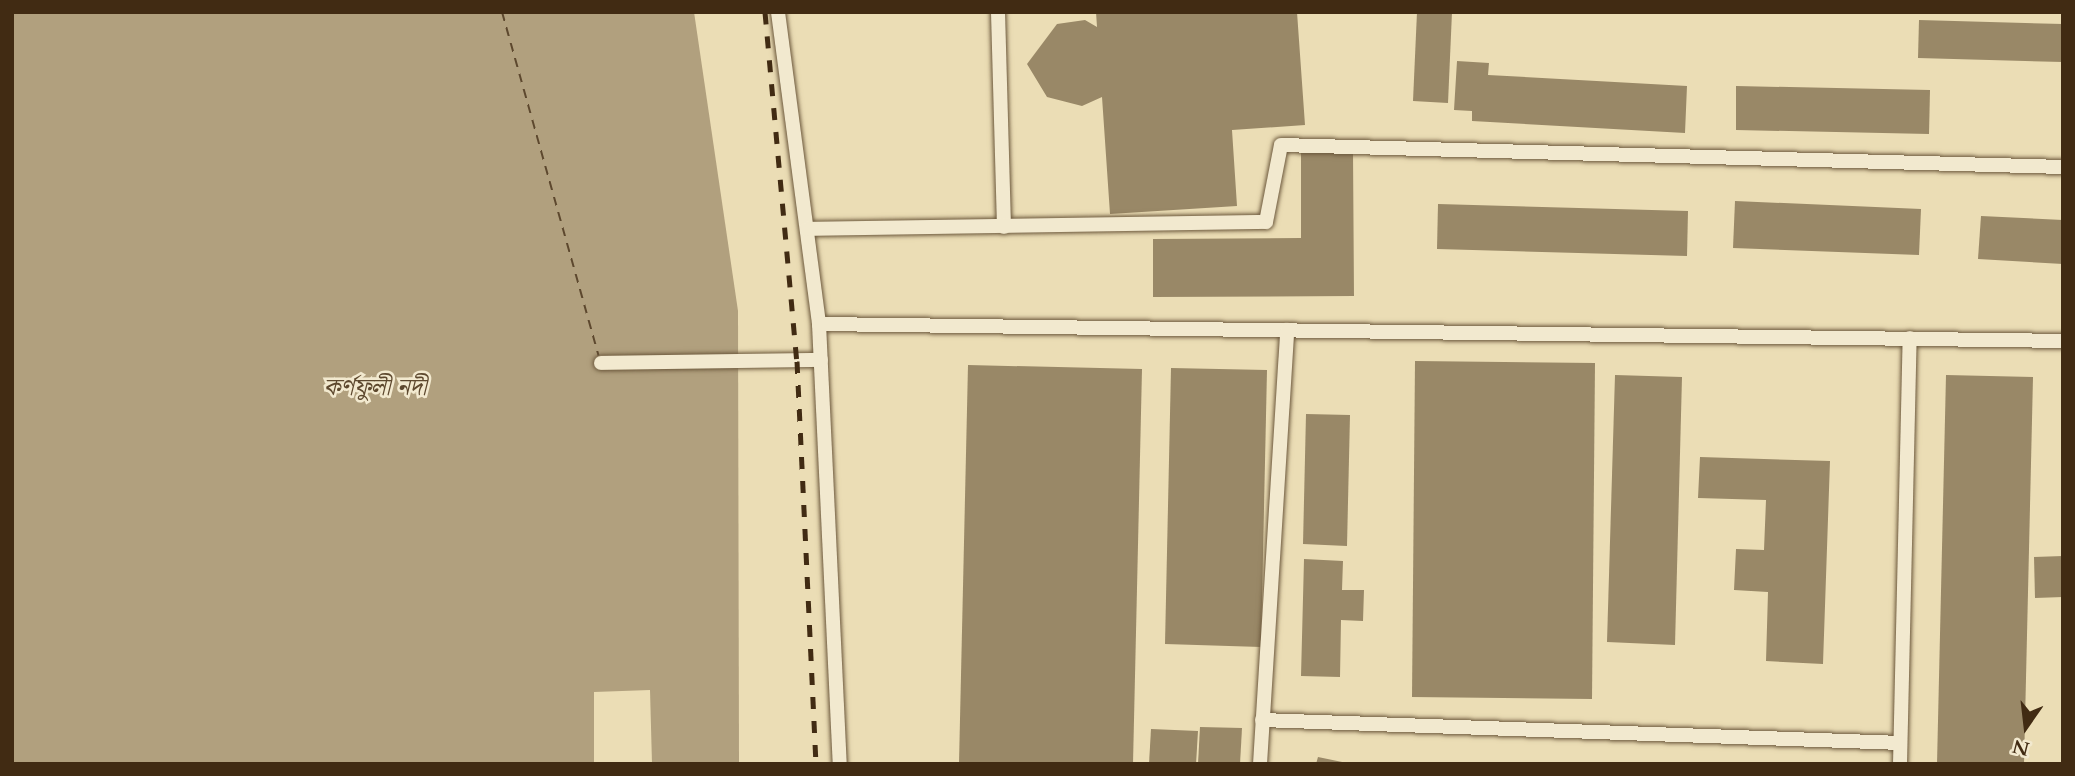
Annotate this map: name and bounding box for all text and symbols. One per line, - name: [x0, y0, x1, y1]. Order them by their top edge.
- water label: কর্ণফুলী নদী: [323, 374, 427, 402]
- north arrow: [1991, 692, 2061, 762]
- text: N: [2010, 733, 2032, 762]

